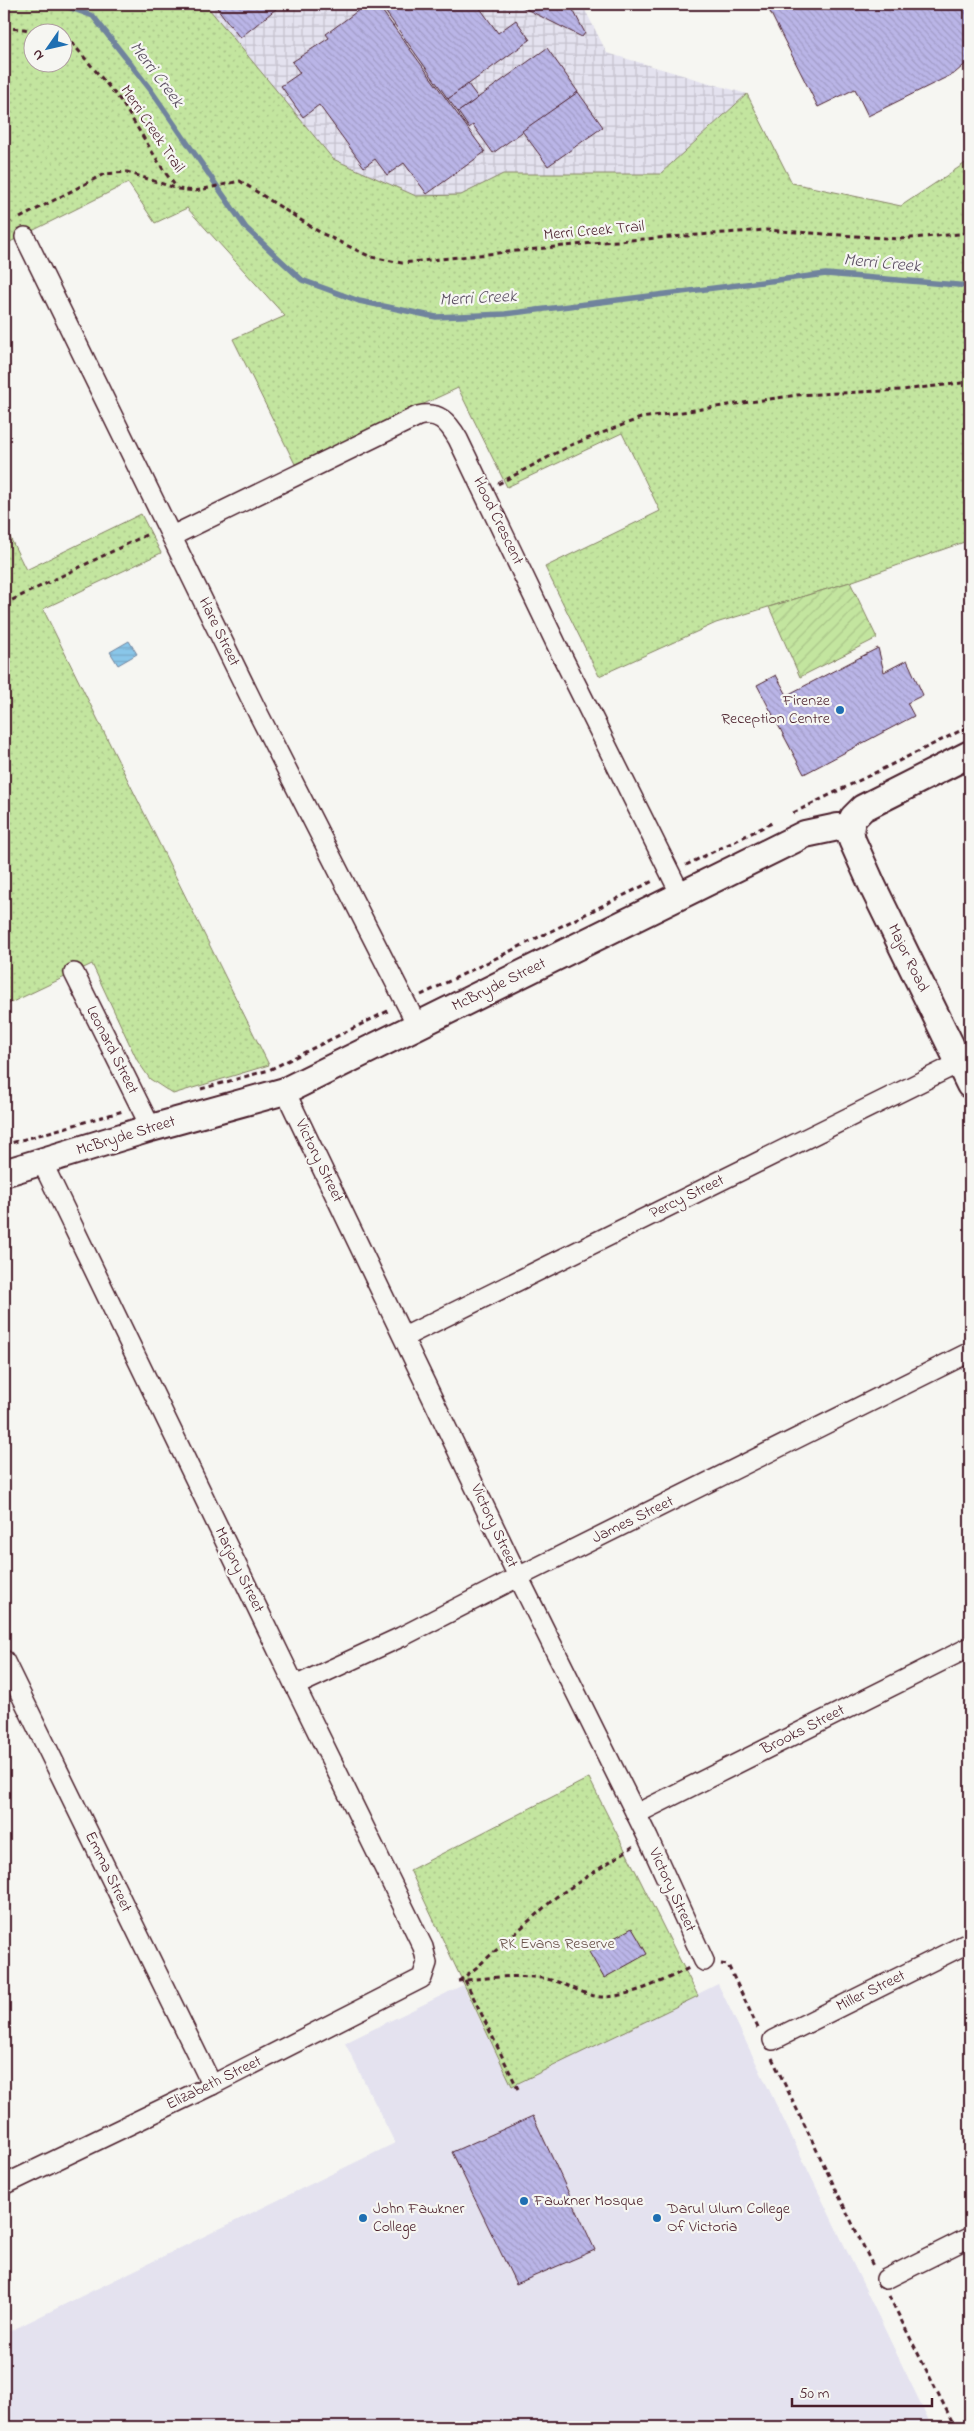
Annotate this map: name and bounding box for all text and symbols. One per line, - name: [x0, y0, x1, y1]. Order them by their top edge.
- north arrow: [22, 22, 72, 72]
- water label: Merri Creek: [122, 36, 190, 115]
- text: N: [27, 45, 50, 64]
- street label: Merri Creek Trail: [114, 80, 190, 178]
- street label: Merri Creek Trail: [543, 215, 646, 247]
- water label: Merri Creek: [842, 248, 923, 280]
- water label: Merri Creek: [439, 284, 518, 314]
- street label: Hood Crescent: [466, 473, 530, 570]
- street label: Hare Street: [192, 593, 246, 671]
- place label: Firenze Reception Centre: [721, 689, 831, 731]
- marker: Firenze Reception Centre: [834, 704, 846, 716]
- street label: Major Road: [881, 920, 935, 996]
- street label: McBryde Street: [448, 951, 551, 1018]
- street label: Leonard Street: [79, 1002, 145, 1099]
- street label: McBryde Street: [74, 1109, 179, 1162]
- street label: Victory Street: [288, 1114, 350, 1207]
- street label: Percy Street: [645, 1168, 729, 1225]
- street label: Victory Street: [464, 1479, 524, 1572]
- street label: James Street: [588, 1490, 679, 1550]
- street label: Marjory Street: [208, 1523, 270, 1618]
- street label: Brooks Street: [756, 1698, 850, 1762]
- street label: Emma Street: [78, 1827, 138, 1917]
- street label: Victory Street: [642, 1843, 702, 1936]
- park label: RK Evans Reserve: [499, 1932, 615, 1956]
- street label: Miller Street: [832, 1964, 910, 2018]
- street label: Elizabeth Street: [162, 2049, 266, 2116]
- place label: Fawkner Mosque: [533, 2189, 644, 2213]
- marker: Fawkner Mosque: [518, 2195, 530, 2207]
- place label: John Fawkner College: [373, 2197, 464, 2239]
- place label: Darul Ulum College Of Victoria: [666, 2197, 791, 2239]
- marker: John Fawkner College: [357, 2212, 369, 2224]
- marker: Darul Ulum College Of Victoria: [651, 2212, 663, 2224]
- scale bar: [792, 2376, 932, 2408]
- text: 50 m: [799, 2383, 830, 2405]

